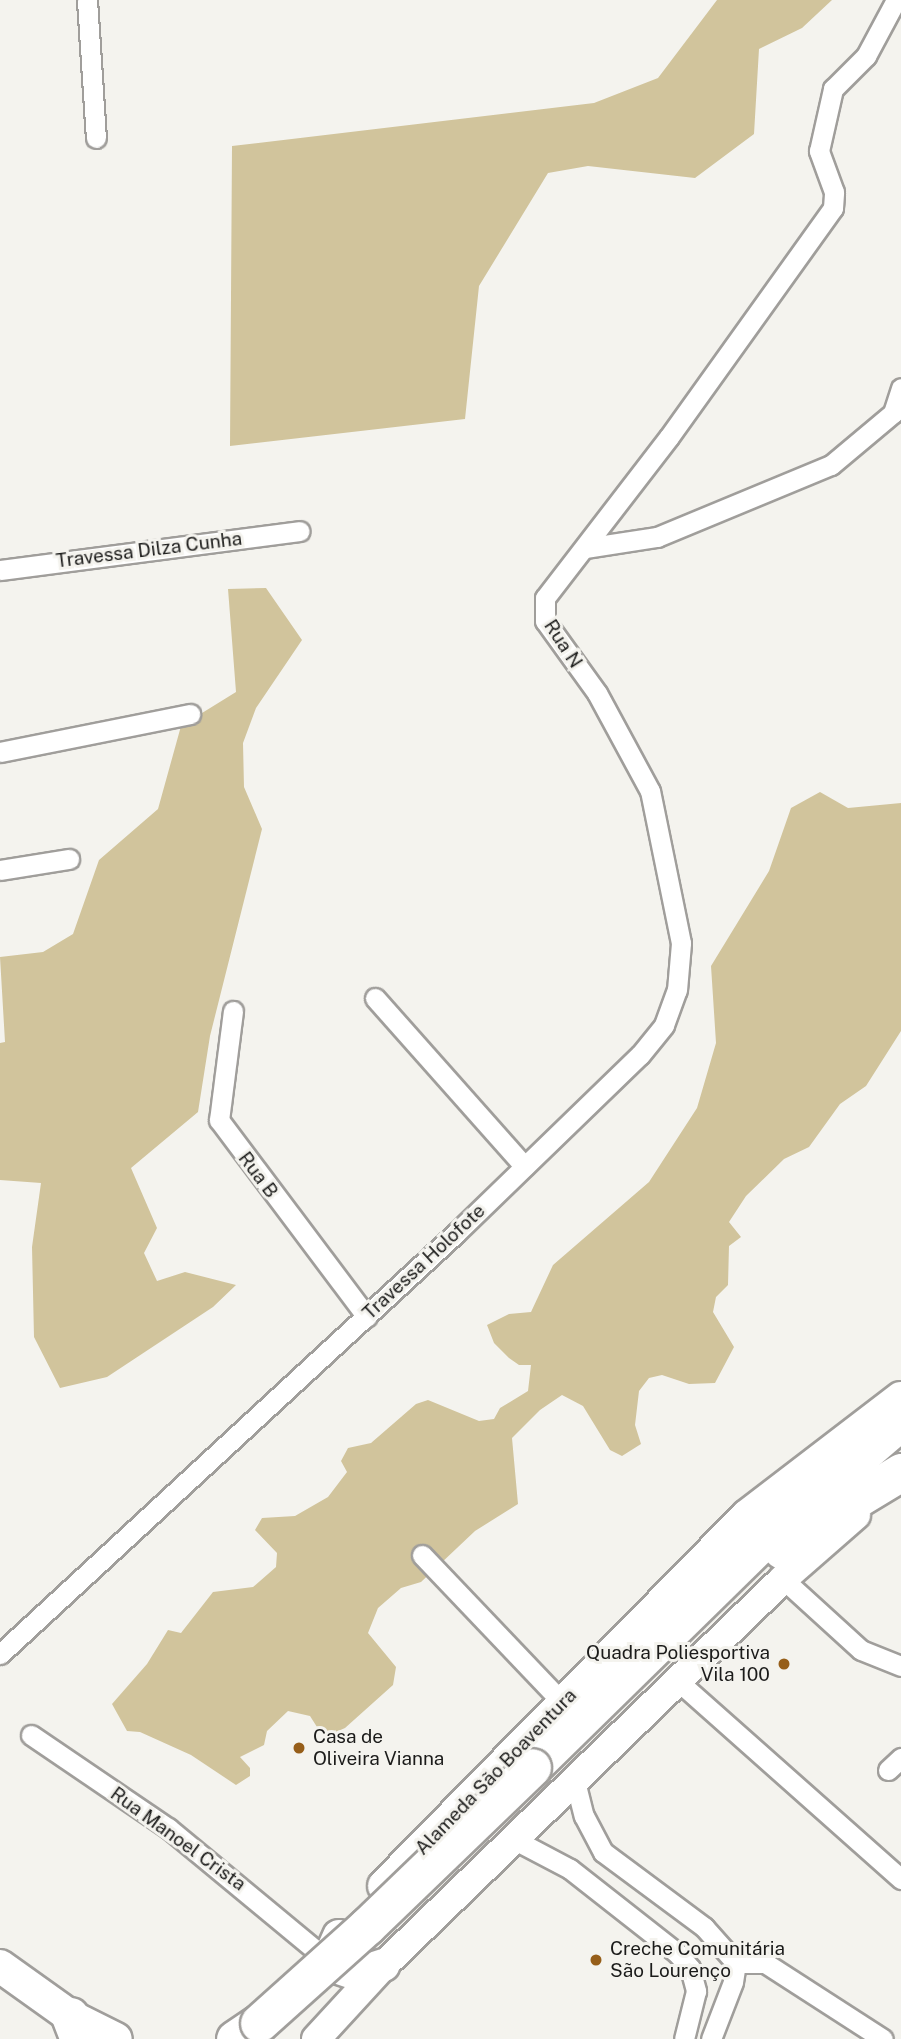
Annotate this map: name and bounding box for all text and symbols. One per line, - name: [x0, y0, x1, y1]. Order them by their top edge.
- street label: Travessa Dilza Cunha: [55, 527, 243, 573]
- street label: Rua N: [539, 615, 587, 673]
- street label: Rua B: [233, 1148, 283, 1202]
- street label: Travessa Holofote: [358, 1200, 490, 1324]
- place label: Quadra Poliesportiva Vila 100: [586, 1642, 770, 1686]
- marker: Quadra Poliesportiva Vila 100: [776, 1656, 792, 1672]
- street label: Alameda São Boaventura: [411, 1684, 581, 1860]
- place label: Casa de Oliveira Vianna: [313, 1726, 445, 1770]
- marker: Casa de Oliveira Vianna: [291, 1740, 307, 1756]
- street label: Rua Manoel Crista: [106, 1782, 250, 1896]
- place label: Creche Comunitária São Lourenço: [610, 1938, 785, 1982]
- marker: Creche Comunitária São Lourenço: [588, 1952, 604, 1968]

